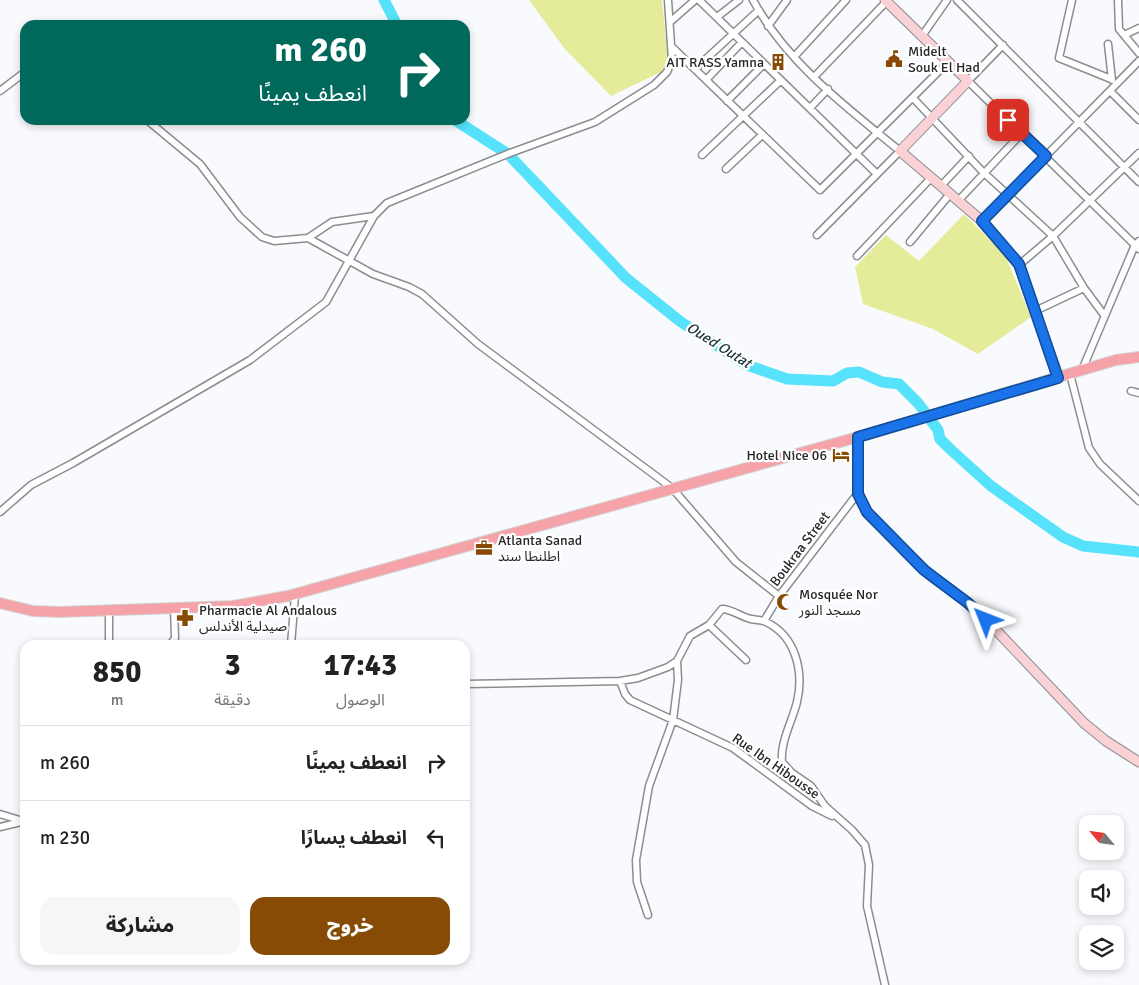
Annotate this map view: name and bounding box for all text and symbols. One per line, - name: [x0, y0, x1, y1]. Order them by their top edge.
- text: 260 m: [274, 28, 367, 71]
- icon: right: [385, 40, 450, 105]
- place label: Midelt Souk El Had: [908, 43, 980, 76]
- public building icon: Midelt Souk El Had: [884, 49, 904, 69]
- building icon: AIT RASS Yamna: [768, 52, 788, 72]
- place label: AIT RASS Yamna: [666, 54, 764, 71]
- text: انعطف يمينًا: [258, 80, 367, 107]
- pin: [987, 99, 1029, 141]
- icon: arrive: [994, 106, 1022, 134]
- water label: Oued Outat: [683, 318, 756, 373]
- hotel icon: Hotel Nice 06: [831, 445, 851, 465]
- place label: Hotel Nice 06: [746, 447, 827, 464]
- street label: Boukraa Street: [766, 508, 834, 590]
- place label: Atlanta Sanad اطلنطا سند: [498, 532, 582, 565]
- office icon: Atlanta Sanad اطلنطا سند: [474, 538, 494, 558]
- place label: Mosquée Nor مسجد النور: [798, 586, 879, 619]
- mosque icon: Mosquée Nor مسجد النور: [775, 592, 795, 612]
- position arrow: [959, 593, 1011, 645]
- place label: Pharmacie Al Andalous صيدلية الأندلس: [199, 602, 337, 635]
- pharmacy icon: Pharmacie Al Andalous صيدلية الأندلس: [175, 608, 195, 628]
- text: 3: [224, 647, 241, 684]
- text: 17:43: [324, 647, 397, 684]
- text: 850: [93, 654, 141, 691]
- text: m: [111, 690, 124, 710]
- text: دقيقة: [214, 690, 251, 710]
- text: الوصول: [336, 690, 385, 710]
- street label: Rue Ibn Hibousse: [729, 730, 823, 802]
- icon: right: [422, 749, 450, 777]
- text: 260 m: [40, 751, 90, 775]
- text: انعطف يمينًا: [306, 751, 407, 775]
- north arrow: [1079, 815, 1124, 860]
- map controls: [1079, 815, 1124, 970]
- icon: left: [422, 824, 450, 852]
- text: 230 m: [40, 826, 90, 850]
- text: انعطف يسارًا: [301, 826, 407, 850]
- button: sound: [1079, 870, 1124, 915]
- button: مشاركة: [40, 897, 240, 955]
- button: خروج: [250, 897, 450, 955]
- button: layers: [1079, 925, 1124, 970]

